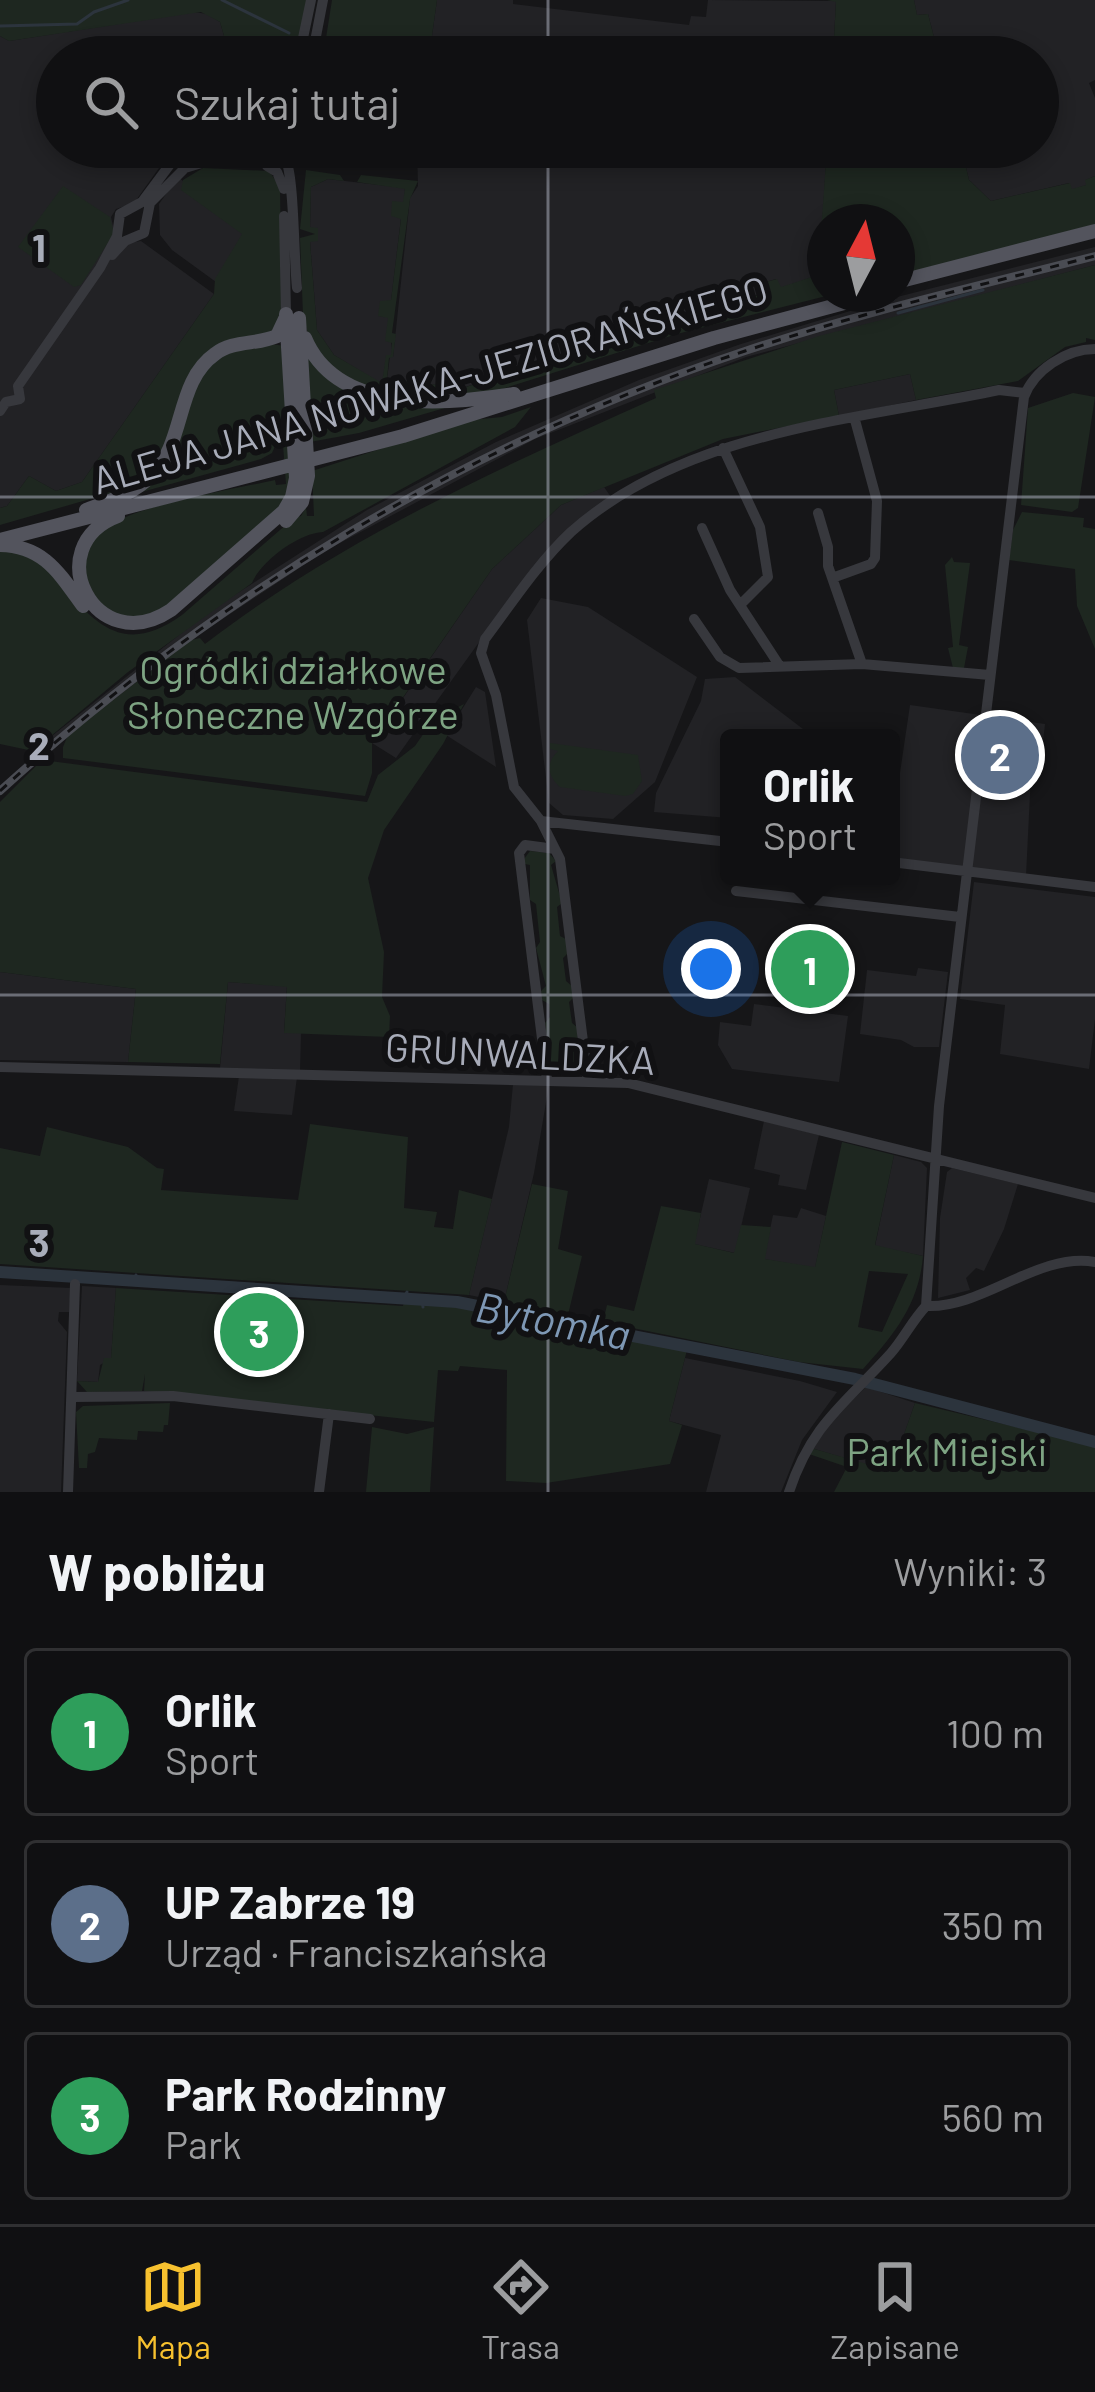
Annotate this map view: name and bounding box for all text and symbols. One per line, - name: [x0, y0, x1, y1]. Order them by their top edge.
- search box: [36, 36, 1059, 168]
- icon: search: [78, 69, 144, 135]
- text: Szukaj tutaj: [174, 75, 401, 129]
- north arrow: [807, 204, 915, 312]
- text: 1: [32, 223, 46, 270]
- street label: ALEJA JANA NOWAKA-JEZIORAŃSKIEGO: [86, 264, 773, 503]
- park label: Ogródki działkowe Słoneczne Wzgórze: [127, 645, 459, 737]
- pin: 2: [961, 710, 1039, 800]
- text: 2: [28, 721, 50, 768]
- popup: [720, 729, 900, 885]
- text: Orlik: [763, 757, 855, 811]
- text: Sport: [763, 811, 857, 858]
- pin: 1: [771, 924, 849, 1014]
- your location: [681, 939, 741, 999]
- street label: GRUNWALDZKA: [384, 1022, 656, 1083]
- text: 3: [28, 1218, 50, 1265]
- water label: Bytomka: [472, 1280, 635, 1359]
- pin: 3: [220, 1287, 298, 1377]
- park label: Park Miejski: [847, 1427, 1047, 1474]
- text: W pobliżu: [48, 1540, 266, 1601]
- text: Wyniki: 3: [894, 1547, 1047, 1594]
- text: Orlik: [165, 1682, 257, 1736]
- text: 1: [83, 1709, 97, 1756]
- text: 100 m: [946, 1709, 1044, 1756]
- text: Sport: [165, 1736, 259, 1783]
- text: UP Zabrze 19: [165, 1874, 415, 1928]
- text: 2: [79, 1901, 101, 1948]
- text: 350 m: [942, 1901, 1044, 1948]
- text: Urząd · Franciszkańska: [165, 1928, 547, 1975]
- text: Park Rodzinny: [165, 2066, 446, 2120]
- text: 3: [79, 2093, 101, 2140]
- text: 560 m: [942, 2093, 1044, 2140]
- text: Park: [165, 2120, 242, 2167]
- tab: Mapa: [135, 2254, 211, 2366]
- tab: Trasa: [481, 2254, 560, 2366]
- tab: Zapisane: [830, 2254, 960, 2366]

